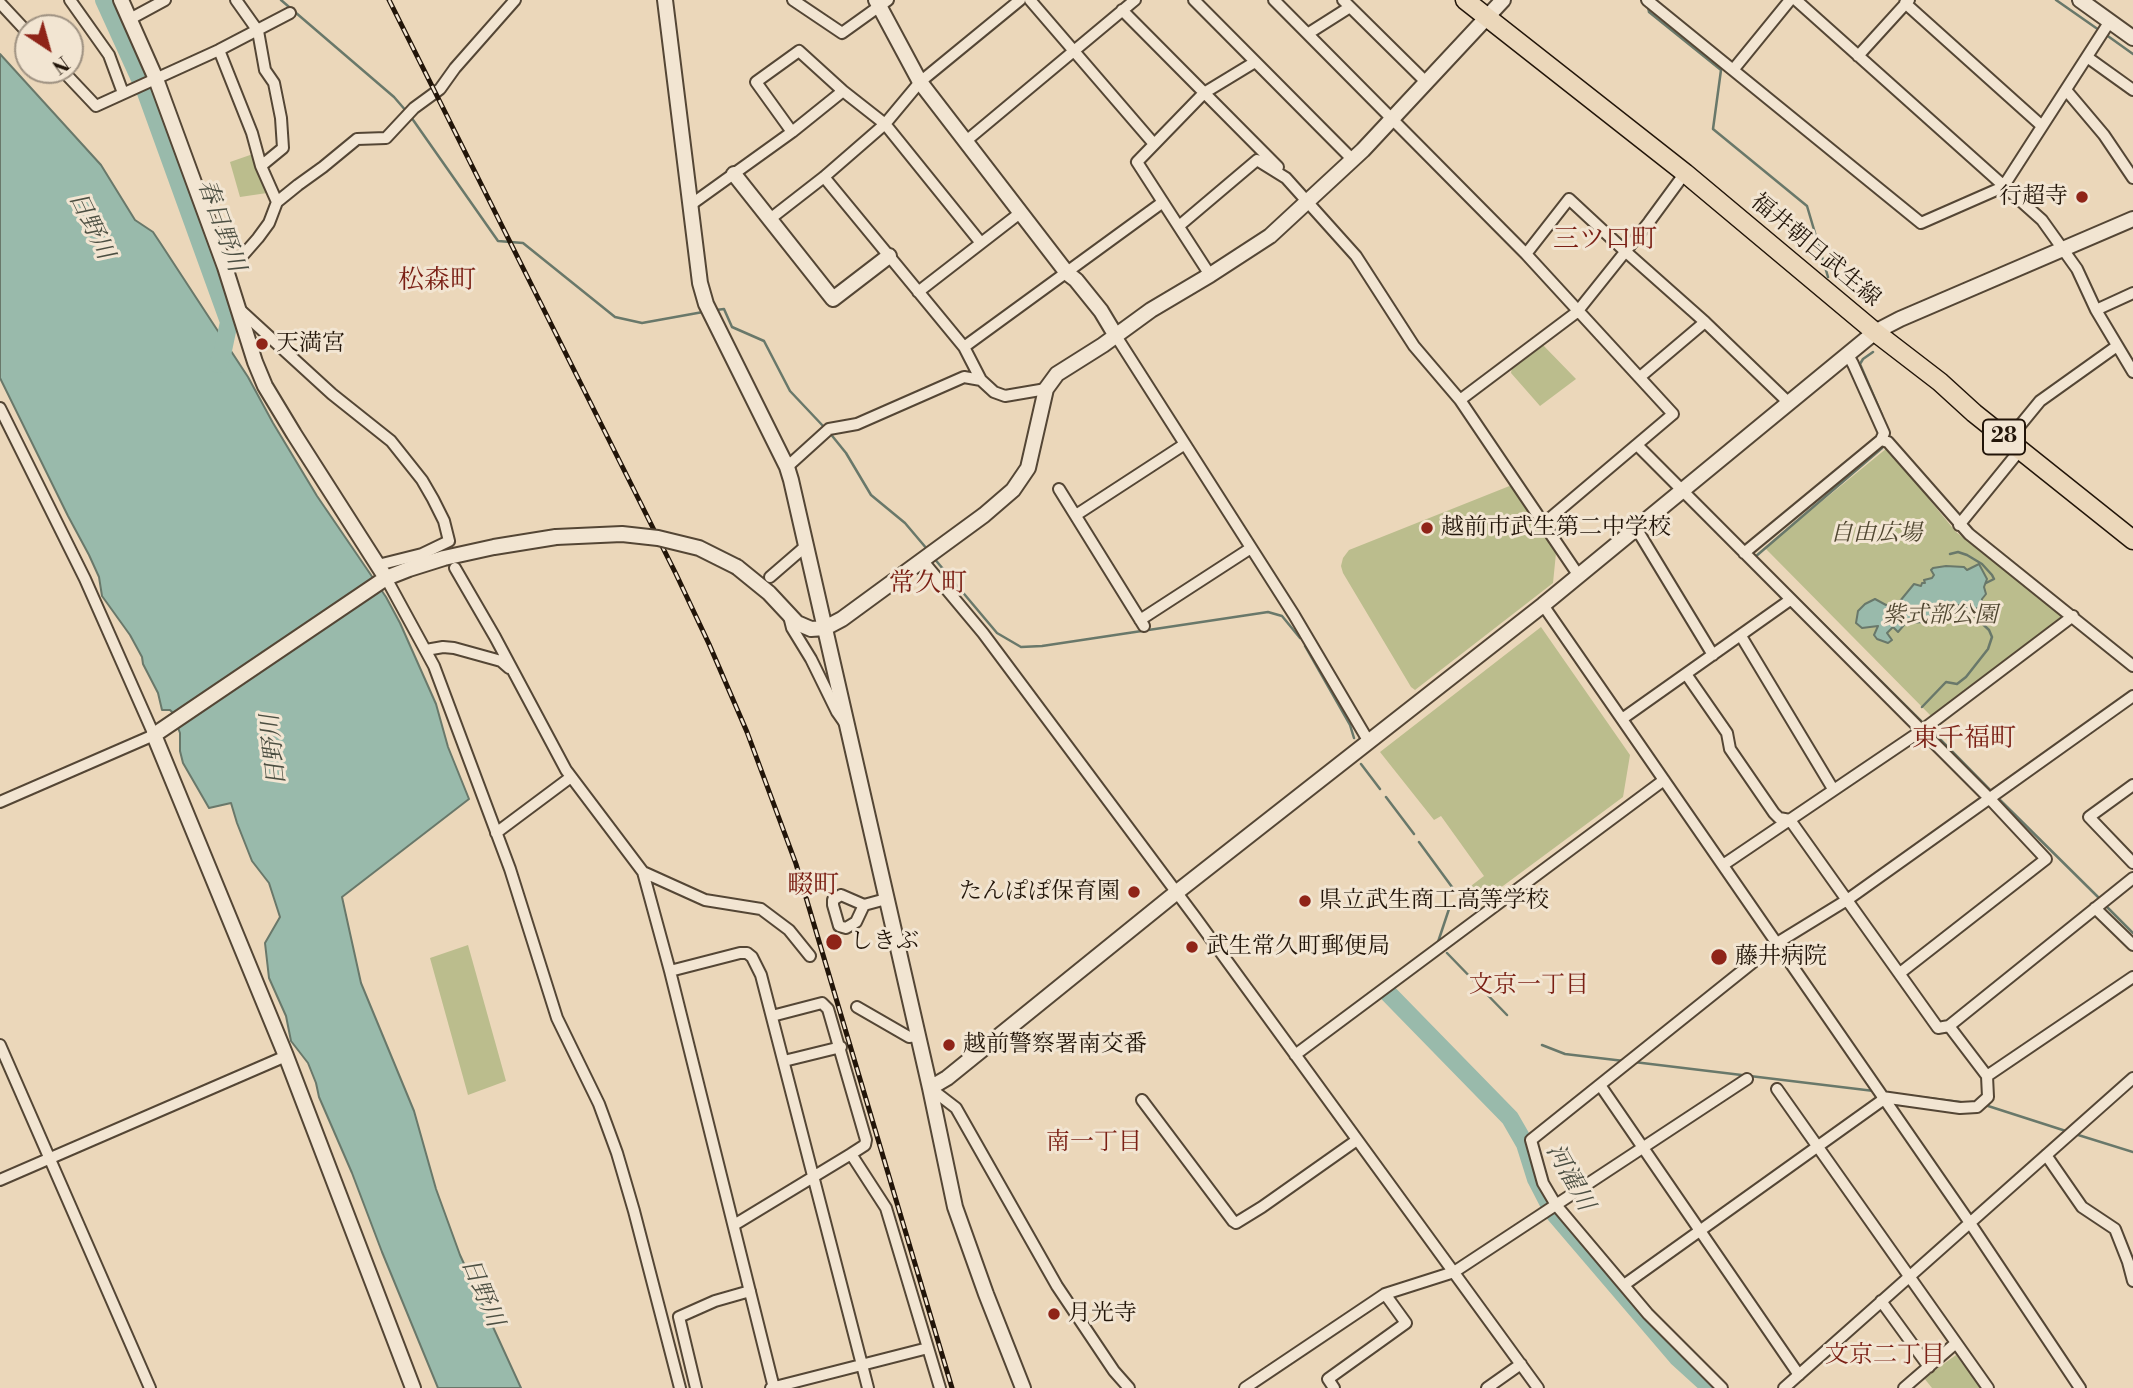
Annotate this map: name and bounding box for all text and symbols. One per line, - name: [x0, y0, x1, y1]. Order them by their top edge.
- north arrow: [14, 14, 84, 84]
- text: N: [47, 50, 73, 78]
- water label: 春日野川: [190, 176, 250, 276]
- place label: 行超寺: [1999, 183, 2068, 211]
- water label: 日野川: [61, 187, 119, 265]
- street label: 福井朝日武生線: [1744, 189, 1886, 313]
- marker: 行超寺: [2074, 189, 2090, 205]
- district label: 三ツ口町: [1553, 225, 1657, 257]
- district label: 松森町: [398, 266, 476, 298]
- place label: 天満宮: [276, 330, 345, 358]
- marker: 天満宮: [254, 336, 270, 352]
- road number: 28: [1983, 420, 2025, 454]
- place label: 越前市武生第二中学校: [1441, 514, 1671, 542]
- marker: 越前市武生第二中学校: [1419, 520, 1435, 536]
- park label: 自由広場: [1830, 520, 1922, 548]
- district label: 常久町: [889, 569, 967, 601]
- park label: 紫式部公園: [1883, 602, 1997, 630]
- water label: 日野川: [257, 713, 293, 787]
- district label: 東千福町: [1912, 724, 2016, 756]
- district label: 畷町: [787, 871, 839, 903]
- place label: たんぽぽ保育園: [959, 878, 1120, 906]
- marker: たんぽぽ保育園: [1126, 884, 1142, 900]
- place label: 県立武生商工高等学校: [1319, 887, 1549, 915]
- marker: 県立武生商工高等学校: [1297, 893, 1313, 909]
- place label: しきぶ: [850, 928, 919, 956]
- marker: しきぶ: [824, 932, 844, 952]
- place label: 武生常久町郵便局: [1206, 933, 1390, 961]
- marker: 武生常久町郵便局: [1184, 939, 1200, 955]
- place label: 藤井病院: [1735, 943, 1827, 971]
- marker: 藤井病院: [1709, 947, 1729, 967]
- district label: 文京一丁目: [1469, 972, 1589, 1000]
- place label: 越前警察署南交番: [963, 1031, 1147, 1059]
- marker: 越前警察署南交番: [941, 1037, 957, 1053]
- district label: 南一丁目: [1046, 1129, 1142, 1157]
- water label: 河濯川: [1539, 1140, 1599, 1216]
- water label: 日野川: [454, 1254, 508, 1332]
- place label: 月光寺: [1068, 1300, 1137, 1328]
- marker: 月光寺: [1046, 1306, 1062, 1322]
- district label: 文京二丁目: [1825, 1342, 1945, 1370]

